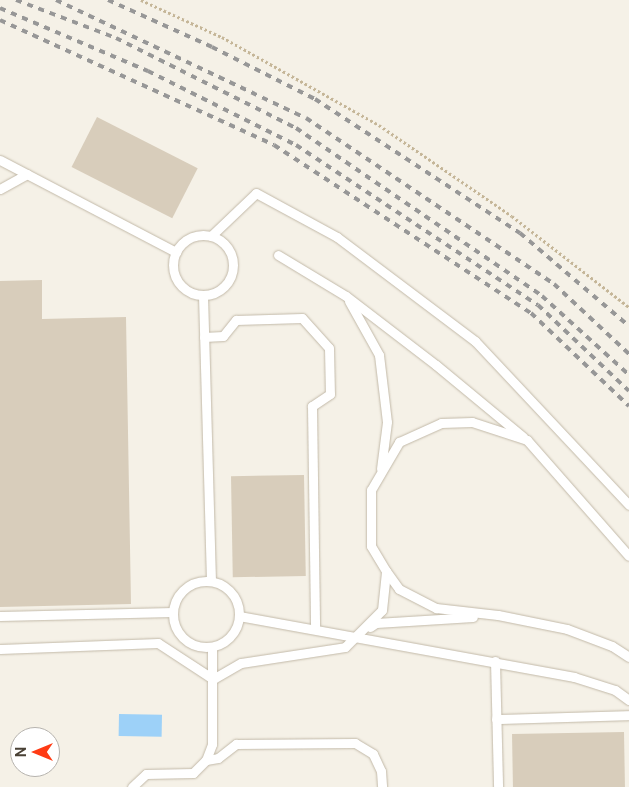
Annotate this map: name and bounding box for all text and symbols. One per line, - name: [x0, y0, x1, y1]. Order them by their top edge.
- north arrow: [10, 727, 60, 777]
- text: N: [13, 747, 29, 757]

